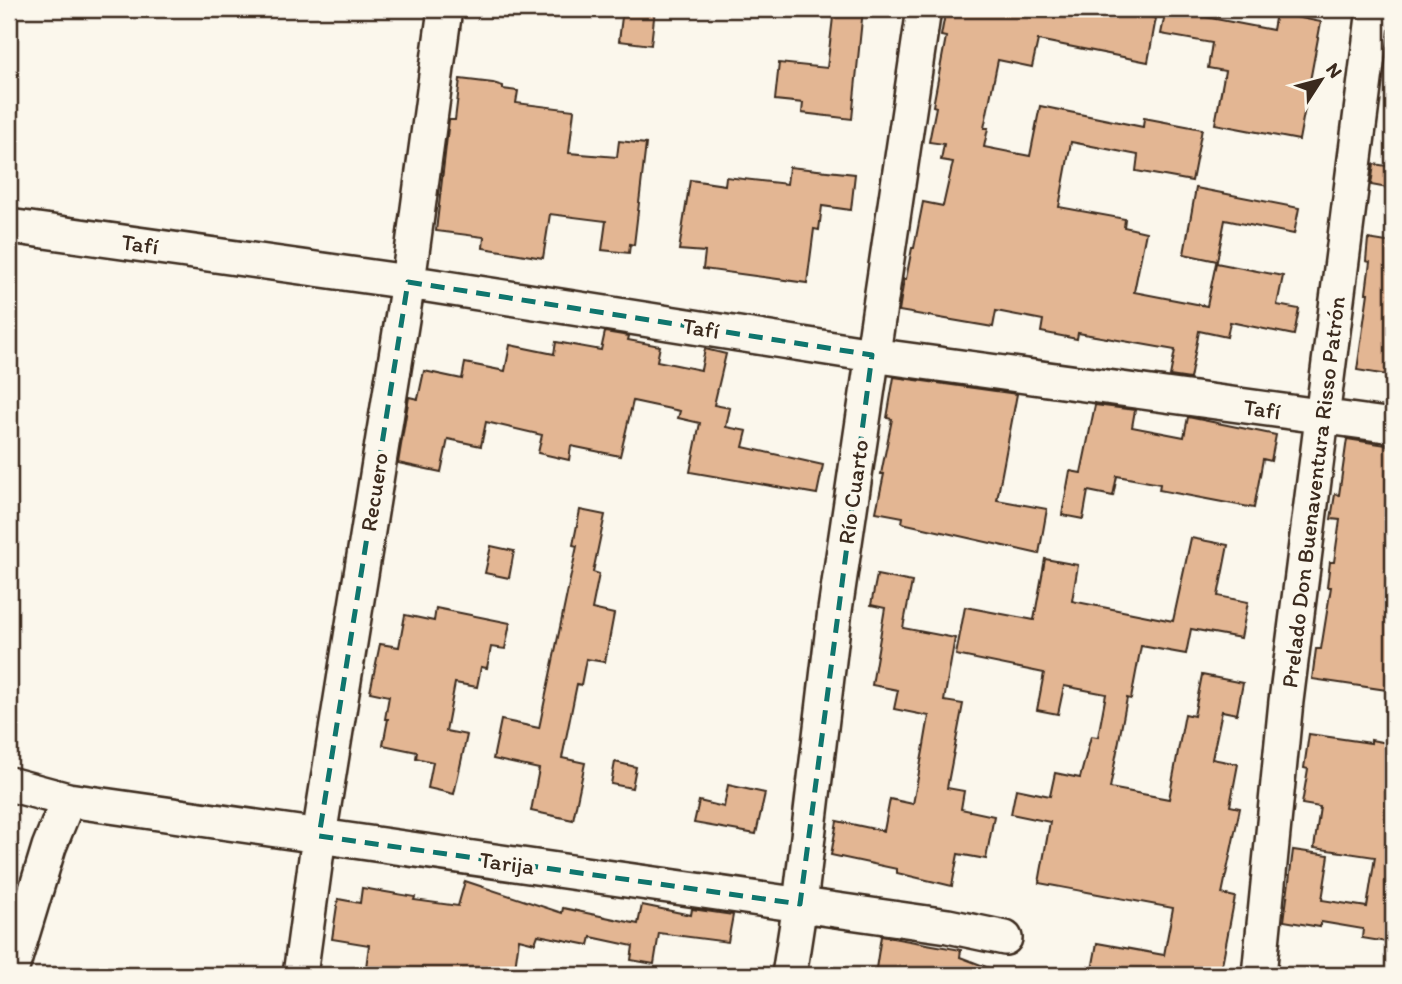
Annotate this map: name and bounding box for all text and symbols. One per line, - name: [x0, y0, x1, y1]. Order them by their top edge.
- north arrow: [1286, 46, 1356, 116]
- text: N: [1321, 58, 1347, 82]
- street label: Tafí: [120, 228, 160, 260]
- street label: Prelado Don Buenaventura Risso Patrón: [1275, 295, 1351, 689]
- street label: Tafí: [681, 311, 722, 345]
- street label: Tafí: [1242, 393, 1282, 425]
- street label: Río Cuarto: [832, 438, 874, 546]
- street label: Recuero: [354, 450, 394, 534]
- street label: Tarija: [478, 845, 536, 881]

